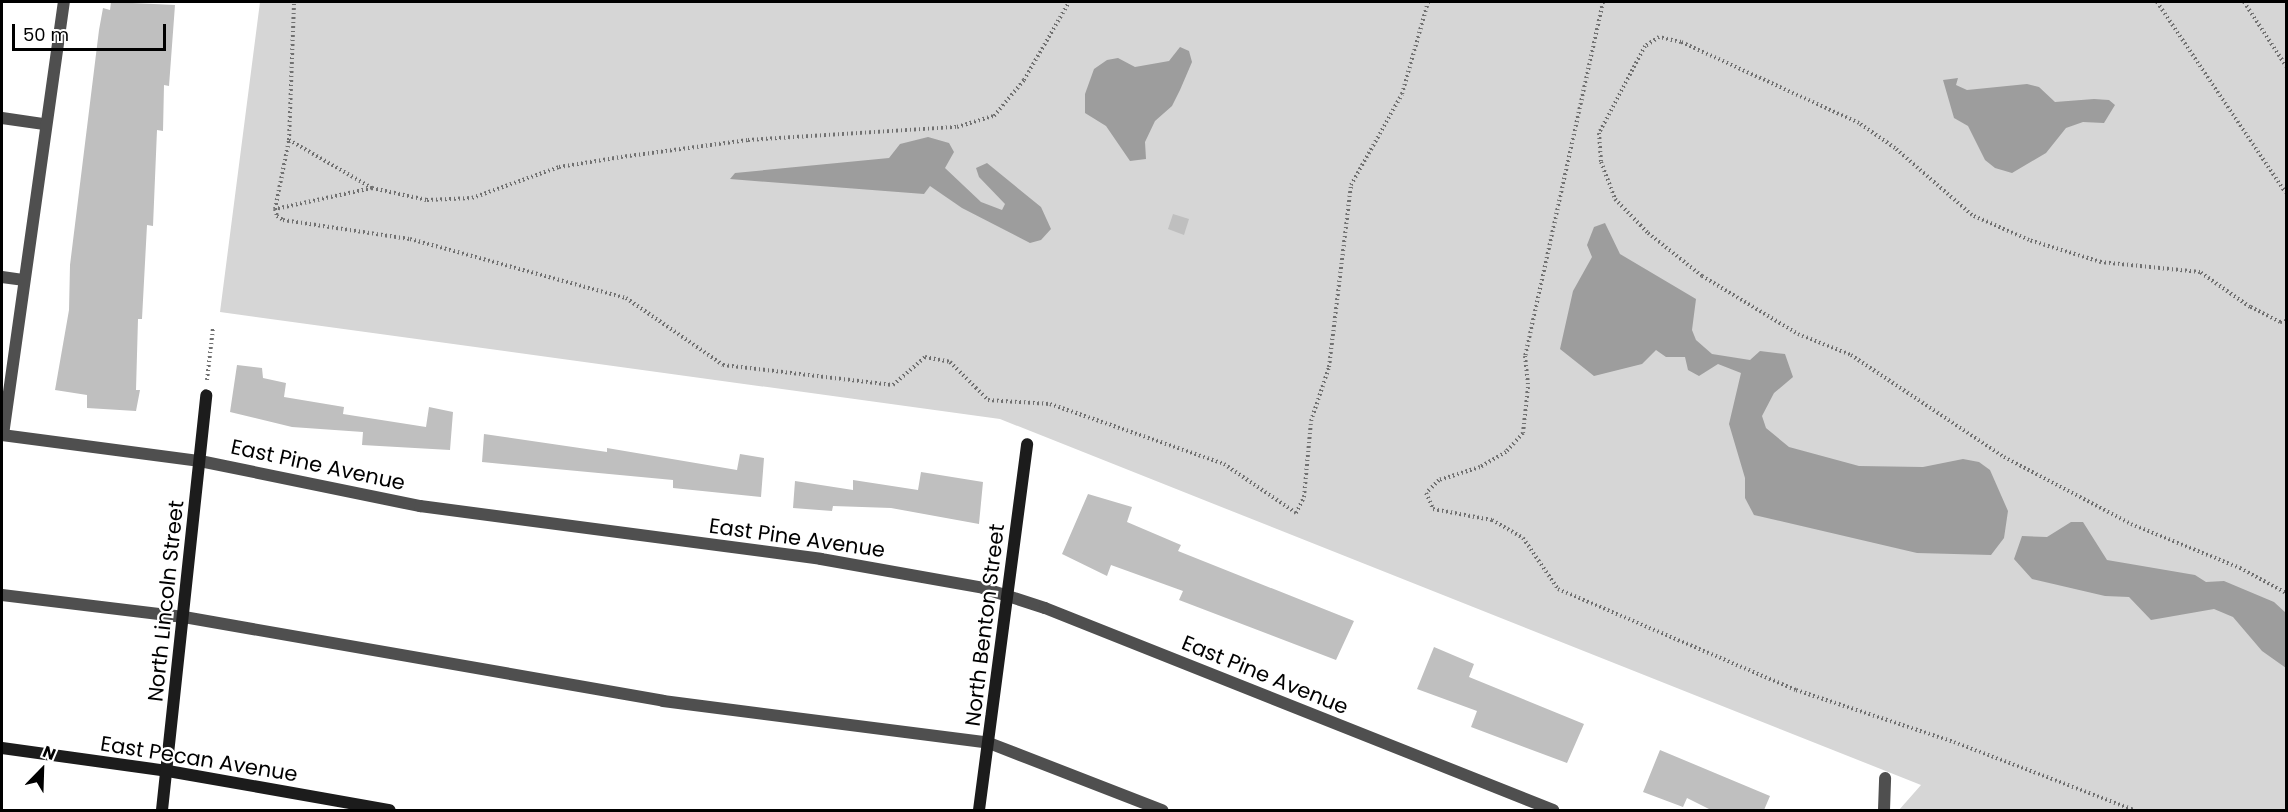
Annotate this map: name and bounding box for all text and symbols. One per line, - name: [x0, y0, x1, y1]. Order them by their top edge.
- scale bar: [15, 12, 170, 50]
- text: 50 m: [23, 22, 69, 47]
- street label: East Pine Avenue: [229, 434, 407, 496]
- street label: North Lincoln Street: [143, 499, 189, 703]
- street label: East Pine Avenue: [707, 513, 887, 563]
- street label: North Benton Street: [960, 522, 1010, 728]
- street label: East Pine Avenue: [1178, 630, 1352, 720]
- street label: East Pecan Avenue: [99, 731, 299, 787]
- north arrow: [12, 740, 72, 800]
- text: N: [39, 740, 59, 766]

